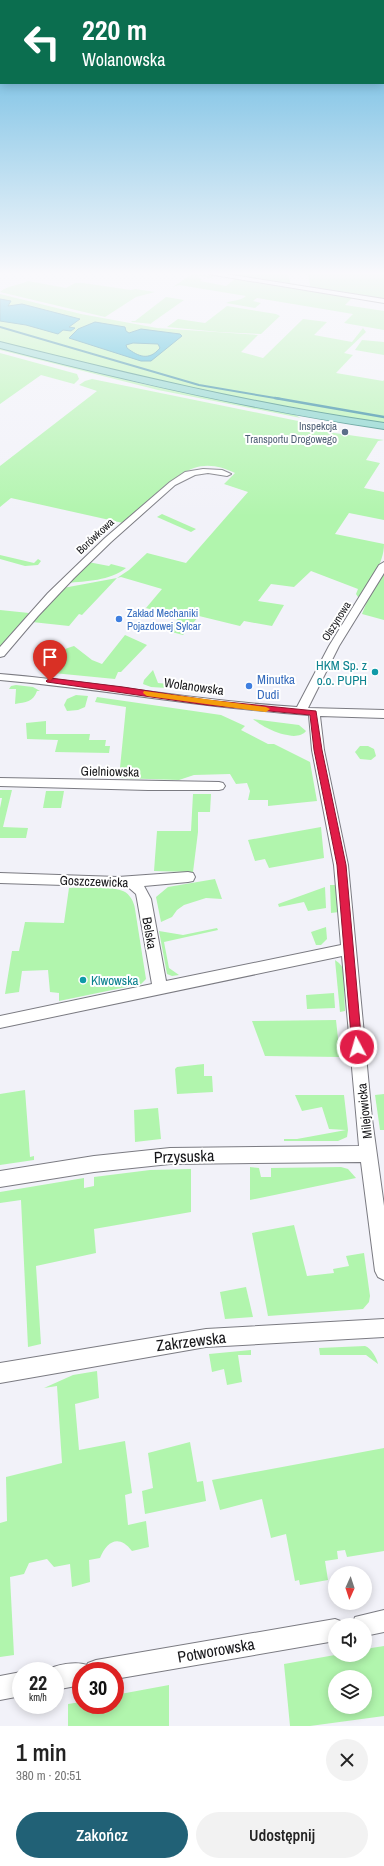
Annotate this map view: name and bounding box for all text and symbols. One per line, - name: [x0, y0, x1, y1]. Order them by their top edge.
- text: 220 m: [82, 11, 147, 49]
- icon: left: [16, 16, 68, 68]
- text: Wolanowska: [82, 47, 165, 72]
- place label: Inspekcja Transportu Drogowego: [245, 419, 337, 446]
- marker: Inspekcja Transportu Drogowego: [340, 427, 350, 437]
- street label: Borówkowa: [73, 515, 117, 557]
- street label: Olszynowa: [318, 599, 354, 643]
- place label: Zakład Mechaniki Pojazdowej Sylcar: [127, 606, 201, 633]
- marker: Zakład Mechaniki Pojazdowej Sylcar: [114, 614, 124, 624]
- pin: [33, 640, 67, 681]
- icon: arrive: [39, 646, 61, 668]
- place label: HKM Sp. z o.o. PUPH: [316, 657, 367, 689]
- marker: HKM Sp. z o.o. PUPH: [370, 667, 380, 677]
- place label: Minutka Dudi: [257, 671, 295, 703]
- street label: Wolanowska: [163, 674, 225, 699]
- marker: Minutka Dudi: [244, 681, 254, 691]
- street label: Gielniowska: [81, 762, 140, 781]
- street label: Goszczewicka: [59, 872, 129, 891]
- street label: Belska: [138, 916, 161, 950]
- place label: Klwowska: [91, 972, 138, 989]
- marker: Klwowska: [78, 975, 88, 985]
- position arrow: [336, 1026, 378, 1068]
- street label: Milejowicka: [353, 1082, 376, 1140]
- street label: Przysuska: [153, 1144, 215, 1168]
- street label: Zakrzewska: [155, 1326, 228, 1356]
- north arrow: [328, 1566, 372, 1610]
- map controls: [328, 1566, 372, 1714]
- button: sound: [328, 1618, 372, 1662]
- street label: Potworowska: [176, 1632, 257, 1668]
- speed limit sign: 30: [72, 1662, 124, 1714]
- text: 22: [29, 1669, 47, 1696]
- button: layers: [328, 1670, 372, 1714]
- text: km/h: [29, 1691, 47, 1704]
- text: 1 min: [16, 1736, 67, 1768]
- button: close: [326, 1739, 368, 1781]
- text: 380 m · 20:51: [16, 1767, 81, 1784]
- button: Zakończ: [16, 1812, 188, 1858]
- button: Udostępnij: [196, 1812, 368, 1858]

